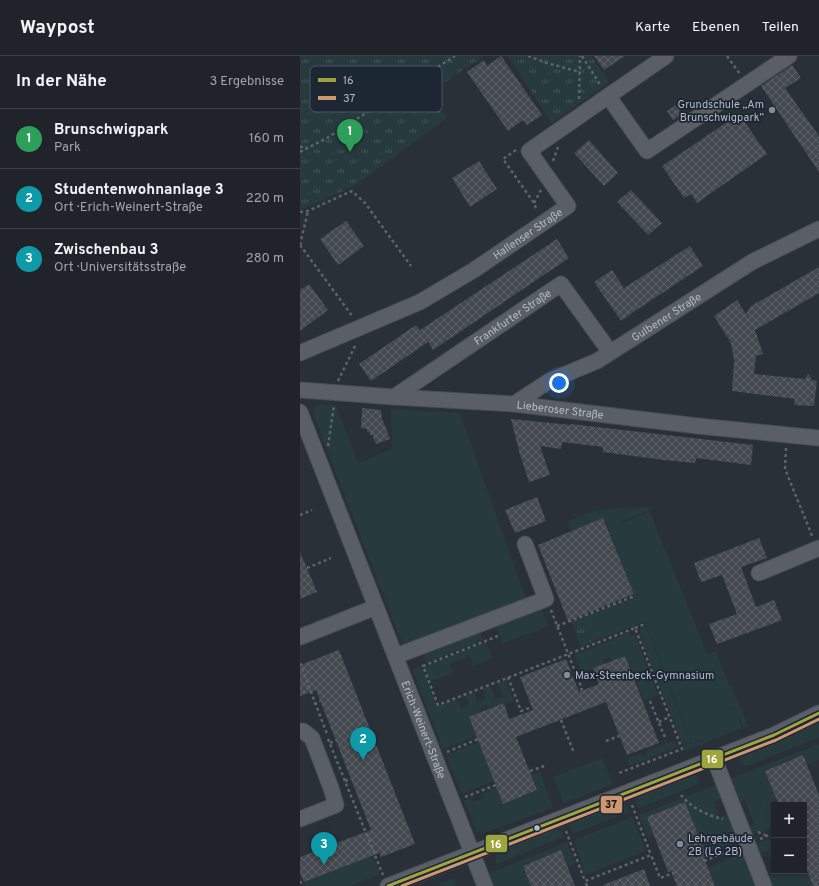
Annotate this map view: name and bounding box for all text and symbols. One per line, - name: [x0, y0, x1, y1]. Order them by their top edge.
- text: Waypost: [20, 16, 95, 40]
- text: Karte: [635, 19, 670, 36]
- text: Ebenen: [692, 19, 740, 36]
- text: Teilen: [762, 19, 799, 36]
- legend: [310, 66, 442, 112]
- text: In der Nähe: [16, 71, 107, 93]
- text: 3 Ergebnisse: [209, 74, 284, 90]
- text: 16: [343, 74, 354, 88]
- text: 37: [343, 92, 356, 106]
- place label: Grundschule „Am Brunschwigpark”: [678, 98, 764, 125]
- marker: Grundschule „Am Brunschwigpark”: [767, 105, 777, 115]
- pin: 1: [337, 119, 363, 152]
- text: Brunschwigpark: [54, 121, 168, 140]
- text: 1: [26, 131, 32, 147]
- text: 160 m: [249, 131, 284, 147]
- text: Park: [54, 140, 81, 156]
- text: Studentenwohnanlage 3: [54, 181, 224, 200]
- text: 2: [25, 191, 33, 207]
- text: 220 m: [246, 191, 284, 207]
- text: Ort · Erich-Weinert-Straße: [54, 200, 203, 216]
- street label: Hallenser Straße: [491, 206, 566, 263]
- text: Zwischenbau 3: [54, 241, 159, 260]
- text: 3: [25, 251, 33, 267]
- text: 280 m: [246, 251, 284, 267]
- text: Ort · Universitätsstraße: [54, 260, 186, 276]
- street label: Frankfurter Straße: [472, 286, 554, 349]
- street label: Gulbener Straße: [629, 290, 704, 345]
- your location: [549, 373, 569, 393]
- street label: Lieberoser Straße: [516, 398, 604, 423]
- place label: Max-Steenbeck-Gymnasium: [575, 669, 714, 683]
- marker: Max-Steenbeck-Gymnasium: [562, 670, 572, 680]
- street label: Erich-Weinert-Straße: [398, 679, 449, 781]
- pin: 2: [350, 727, 376, 760]
- line badge: 16: [701, 749, 724, 769]
- text: 16: [706, 753, 718, 767]
- line badge: 37: [600, 795, 623, 814]
- text: 37: [605, 798, 617, 812]
- map controls: [771, 802, 807, 874]
- button: +: [771, 802, 807, 838]
- unlabelled marker: [532, 823, 542, 833]
- pin: 3: [311, 832, 337, 865]
- place label: Lehrgebäude 2B (LG 2B): [688, 832, 753, 859]
- line badge: 16: [485, 834, 508, 853]
- text: 16: [490, 838, 502, 852]
- button: −: [771, 838, 807, 874]
- marker: Lehrgebäude 2B (LG 2B): [675, 839, 685, 849]

